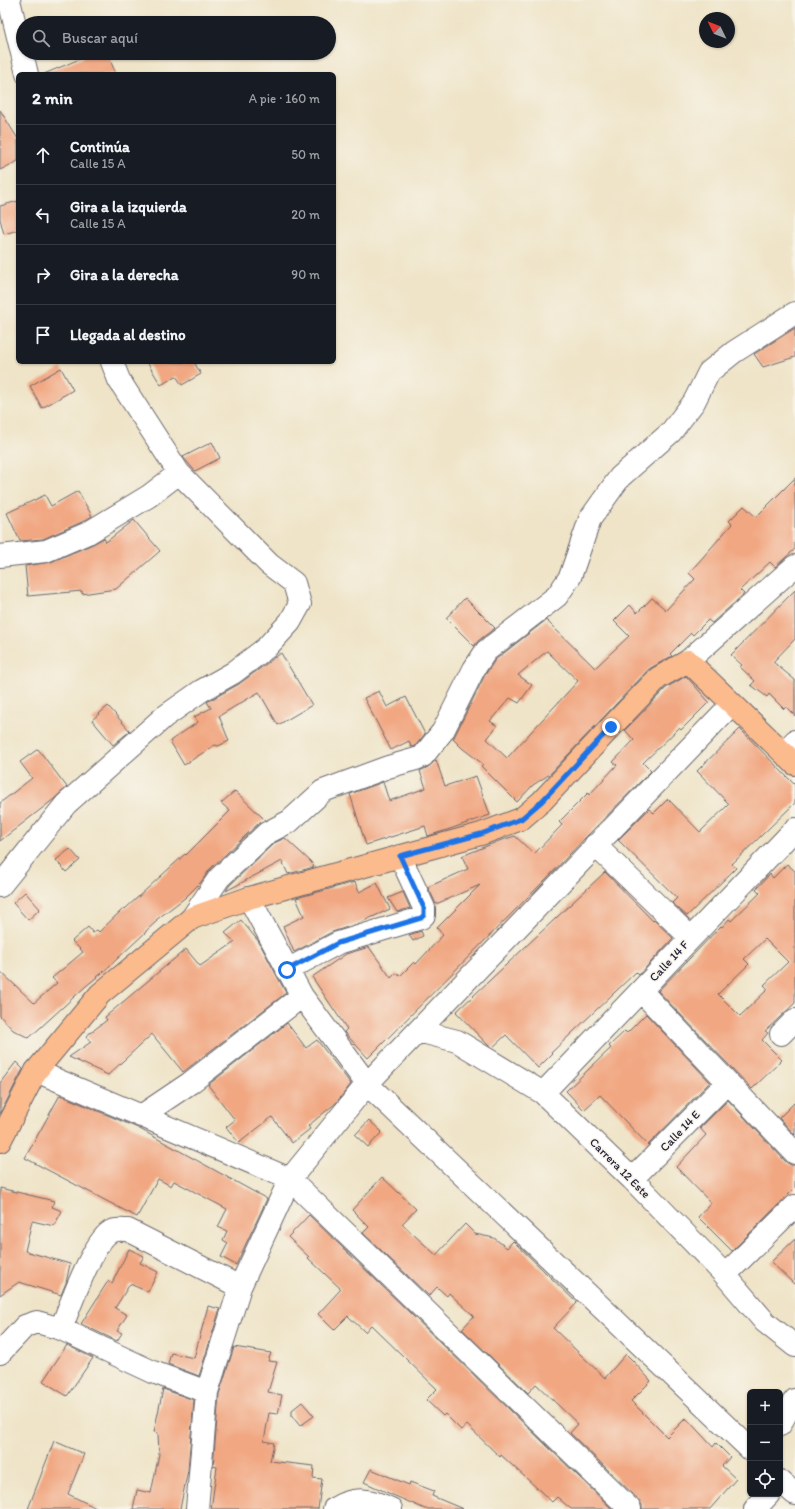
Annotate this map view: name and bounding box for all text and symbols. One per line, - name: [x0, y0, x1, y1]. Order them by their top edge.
- north arrow: [699, 12, 735, 48]
- search box: [16, 16, 336, 60]
- icon: search: [30, 27, 52, 49]
- text: Buscar aquí: [62, 29, 138, 47]
- text: 2 min: [32, 88, 72, 108]
- text: A pie · 160 m: [249, 91, 320, 106]
- text: Continúa: [70, 138, 130, 156]
- icon: ahead: [32, 144, 54, 166]
- text: 50 m: [291, 147, 320, 162]
- text: Calle 15 A: [70, 156, 126, 171]
- text: Gira a la izquierda: [70, 198, 187, 216]
- icon: left: [32, 204, 54, 226]
- text: 20 m: [291, 207, 320, 222]
- text: Calle 15 A: [70, 216, 126, 231]
- icon: right: [32, 264, 54, 286]
- text: Gira a la derecha: [70, 266, 179, 284]
- text: 90 m: [291, 267, 320, 282]
- icon: arrive: [32, 324, 54, 346]
- text: Llegada al destino: [70, 326, 186, 344]
- route end: [602, 718, 620, 736]
- street label: Calle 14 F: [647, 937, 692, 984]
- route start: [278, 961, 296, 979]
- street label: Calle 14 E: [657, 1107, 703, 1154]
- street label: Carrera 12 Este: [587, 1135, 653, 1201]
- map controls: [747, 1389, 783, 1497]
- button: +: [747, 1389, 783, 1425]
- button: −: [747, 1425, 783, 1461]
- button: locate: [747, 1461, 783, 1497]

